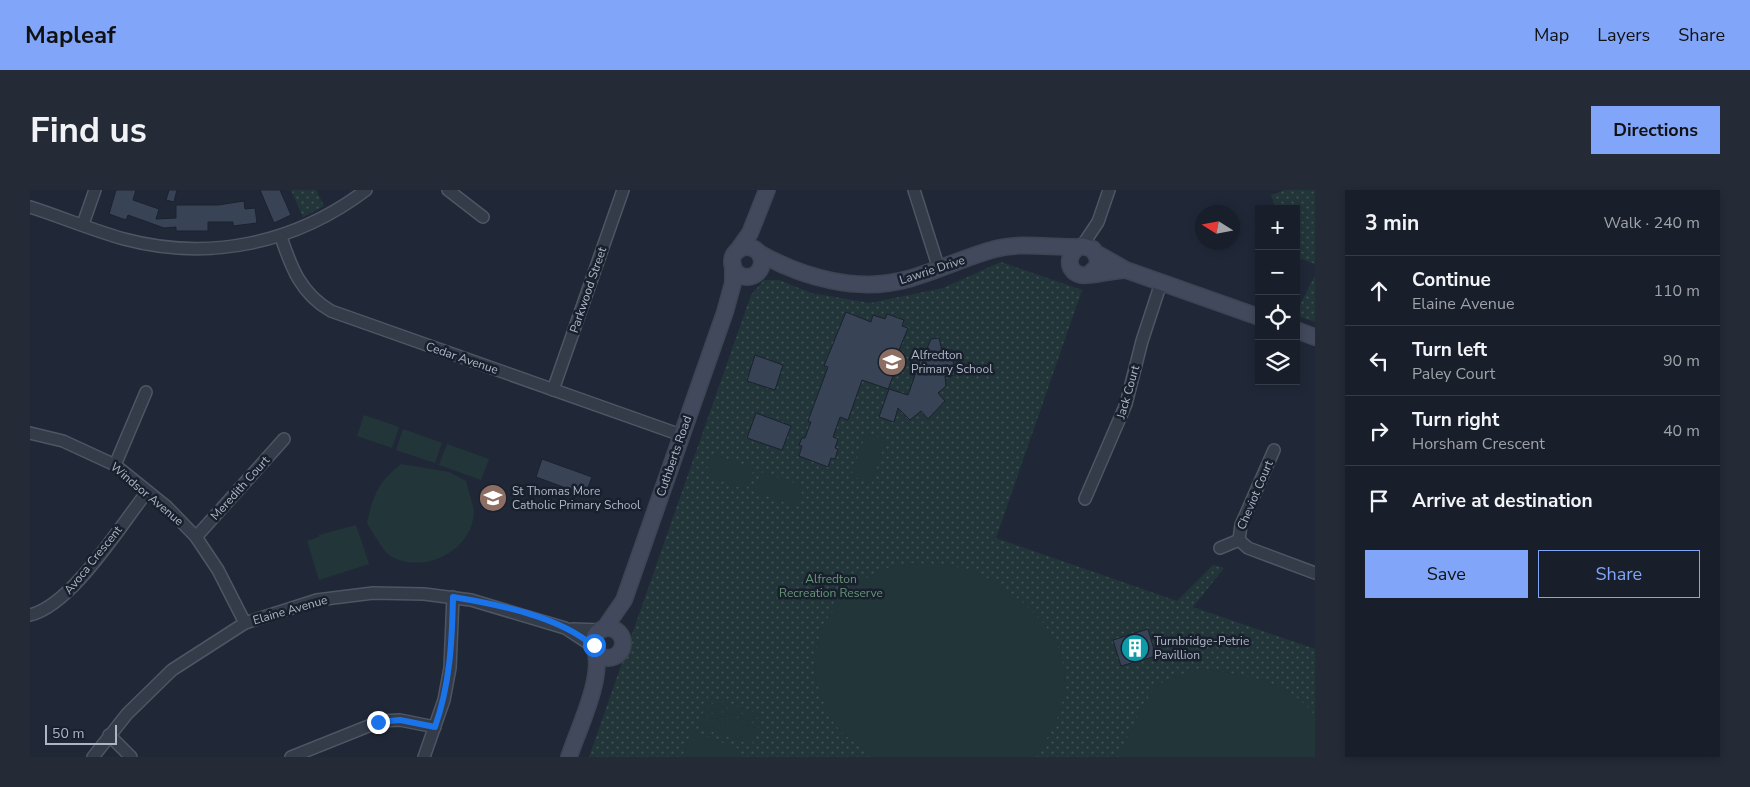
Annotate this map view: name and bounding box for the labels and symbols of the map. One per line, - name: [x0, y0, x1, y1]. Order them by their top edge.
- north arrow: [1195, 205, 1240, 250]
- street label: Parkwood Street: [566, 244, 610, 335]
- street label: Lawrie Drive: [897, 252, 967, 288]
- street label: Cedar Avenue: [424, 338, 500, 378]
- school or university icon: Alfredton Primary School: [877, 347, 907, 377]
- place label: Alfredton Primary School: [911, 347, 993, 377]
- street label: Jack Court: [1112, 363, 1143, 421]
- street label: Cuthberts Road: [653, 413, 695, 499]
- street label: Meredith Court: [207, 452, 274, 523]
- street label: Cheviot Court: [1233, 457, 1277, 532]
- street label: Windsor Avenue: [107, 459, 187, 529]
- school or university icon: St Thomas More Catholic Primary School: [478, 483, 508, 513]
- place label: St Thomas More Catholic Primary School: [512, 483, 641, 513]
- street label: Avoca Crescent: [61, 522, 126, 597]
- park label: Alfredton Recreation Reserve: [779, 571, 883, 601]
- street label: Elaine Avenue: [251, 592, 329, 628]
- building icon: Turnbridge-Petrie Pavillion: [1120, 633, 1150, 663]
- place label: Turnbridge-Petrie Pavillion: [1154, 633, 1249, 663]
- route start: [583, 634, 606, 657]
- route end: [367, 711, 390, 734]
- scale bar: [45, 722, 118, 745]

